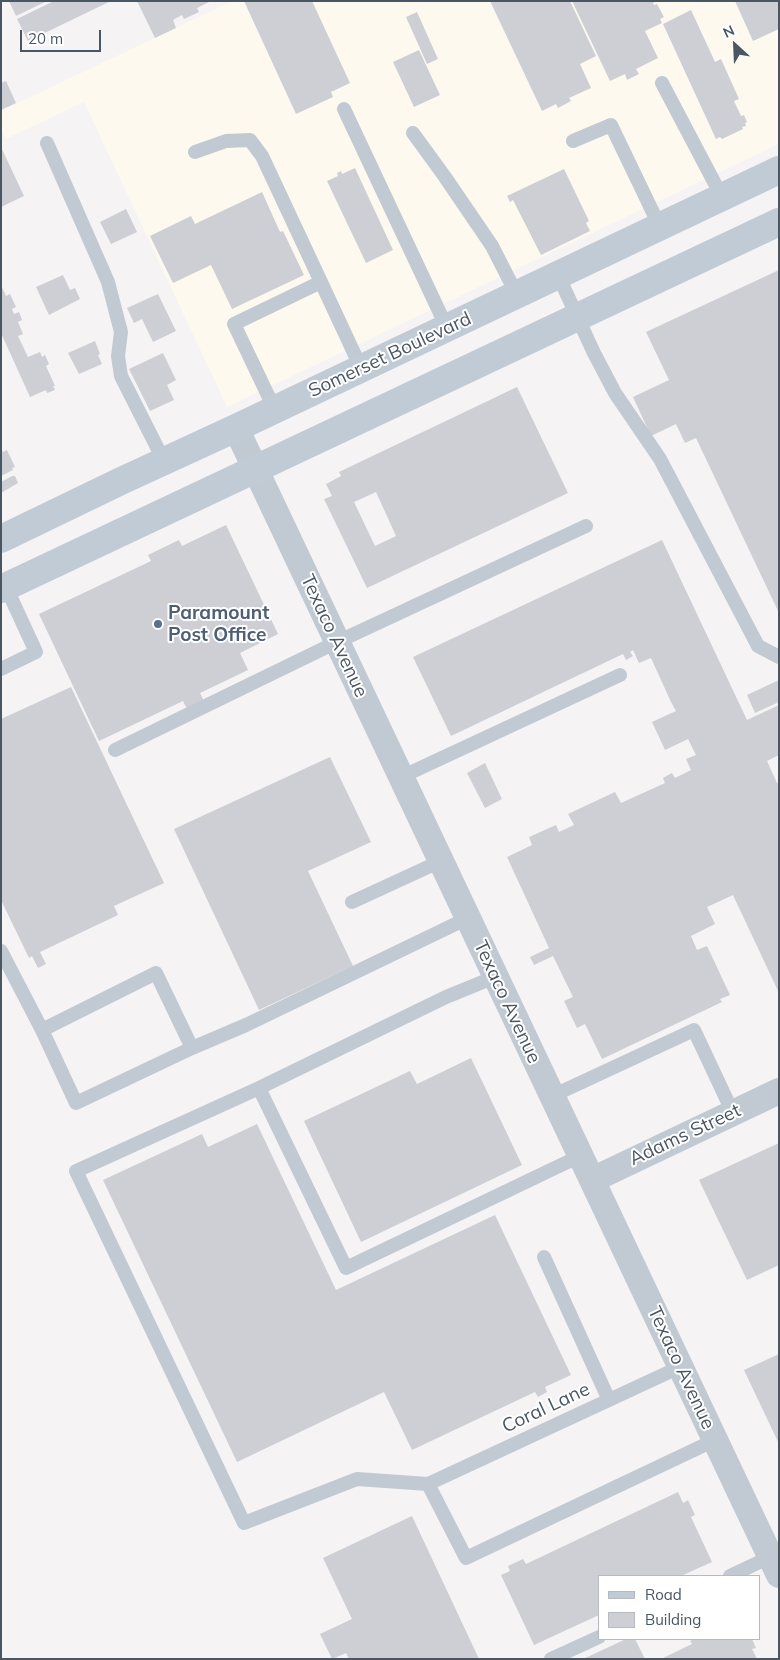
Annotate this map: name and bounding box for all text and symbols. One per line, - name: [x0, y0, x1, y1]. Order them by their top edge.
- scale bar: [22, 20, 104, 52]
- north arrow: [710, 20, 760, 70]
- text: N: [720, 21, 737, 42]
- text: 20 m: [28, 29, 63, 48]
- street label: Somerset Boulevard: [305, 307, 475, 403]
- street label: Texaco Avenue: [296, 571, 372, 701]
- place label: Paramount Post Office: [168, 602, 269, 646]
- marker: Paramount Post Office: [152, 618, 164, 630]
- street label: Texaco Avenue: [469, 937, 545, 1067]
- street label: Adams Street: [626, 1099, 744, 1171]
- street label: Texaco Avenue: [643, 1303, 719, 1433]
- street label: Coral Lane: [499, 1378, 593, 1438]
- legend: [598, 1575, 760, 1640]
- text: Road: [645, 1585, 682, 1604]
- text: Building: [645, 1610, 701, 1629]

